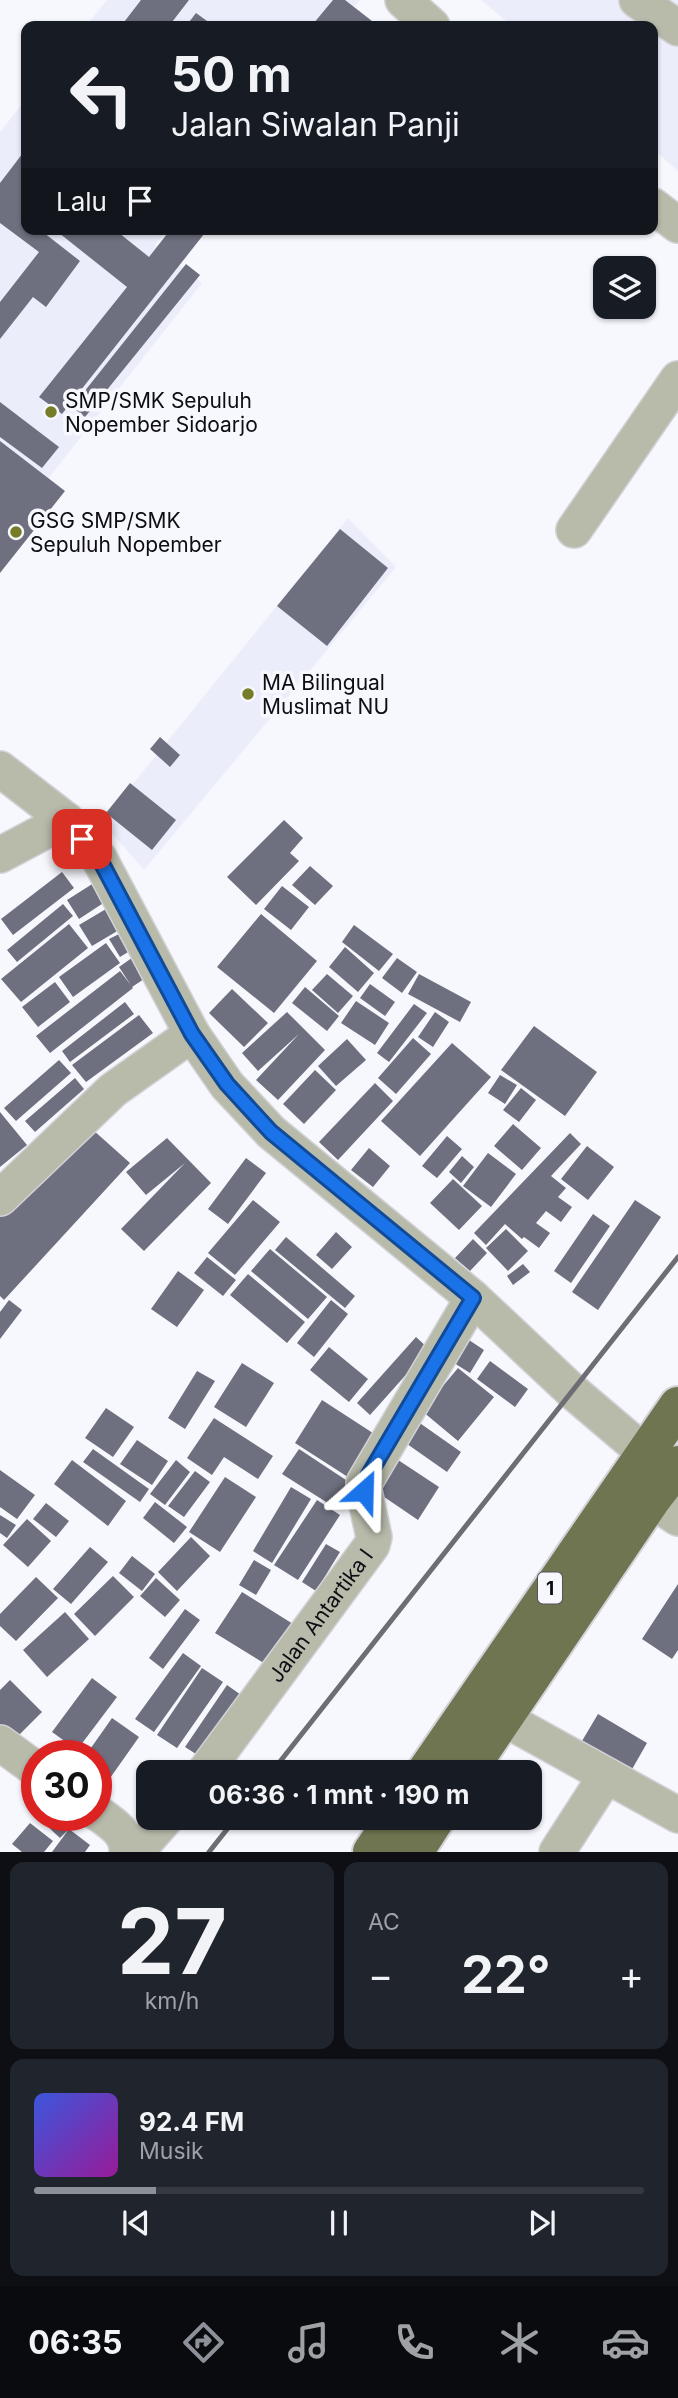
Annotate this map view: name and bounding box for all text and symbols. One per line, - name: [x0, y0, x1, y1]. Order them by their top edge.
- text: 50 m: [171, 45, 292, 104]
- icon: left: [56, 49, 147, 140]
- text: Jalan Siwalan Panji: [171, 105, 460, 144]
- icon: arrive: [121, 182, 159, 220]
- text: Lalu: [56, 186, 107, 217]
- map controls: [593, 256, 656, 319]
- button: layers: [593, 256, 656, 319]
- place label: SMP/SMK Sepuluh Nopember Sidoarjo: [65, 388, 258, 437]
- marker: SMP/SMK Sepuluh Nopember Sidoarjo: [43, 404, 59, 420]
- place label: GSG SMP/SMK Sepuluh Nopember: [30, 508, 222, 557]
- marker: GSG SMP/SMK Sepuluh Nopember: [8, 524, 24, 540]
- place label: MA Bilingual Muslimat NU: [262, 670, 389, 719]
- marker: MA Bilingual Muslimat NU: [240, 686, 256, 702]
- pin: [52, 809, 112, 869]
- icon: arrive: [63, 820, 101, 858]
- position arrow: [327, 1454, 401, 1528]
- street label: Jalan Antartika I: [263, 1543, 378, 1687]
- road number: 1: [538, 1572, 562, 1604]
- speed limit sign: 30: [21, 1740, 112, 1831]
- text: 06:36 · 1 mnt · 190 m: [208, 1779, 470, 1810]
- text: 27: [117, 1886, 227, 1996]
- text: AC: [368, 1908, 400, 1936]
- text: 22°: [461, 1943, 551, 2006]
- text: −: [368, 1952, 393, 1998]
- text: +: [619, 1952, 644, 1998]
- text: km/h: [145, 1987, 199, 2015]
- text: 92.4 FM: [139, 2106, 244, 2137]
- text: Musik: [139, 2137, 204, 2165]
- icon: previous: [117, 2204, 155, 2242]
- icon: pause: [320, 2204, 358, 2242]
- icon: next: [523, 2204, 561, 2242]
- icon: directions: [179, 2318, 228, 2367]
- icon: music: [284, 2318, 333, 2367]
- icon: phone: [390, 2318, 439, 2367]
- icon: climate: [495, 2318, 544, 2367]
- icon: car: [601, 2318, 650, 2367]
- text: 06:35: [28, 2323, 122, 2362]

